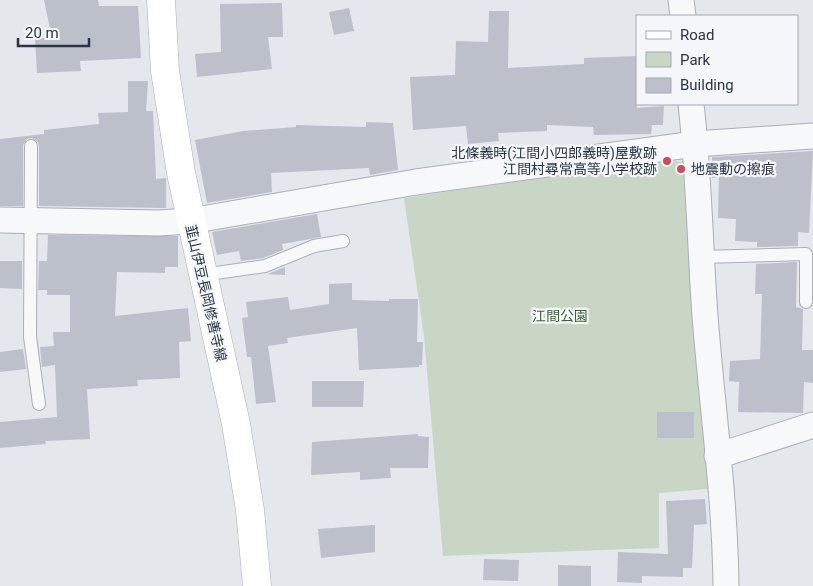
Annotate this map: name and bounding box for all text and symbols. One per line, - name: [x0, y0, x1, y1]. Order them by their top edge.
- scale bar: [18, 15, 89, 47]
- legend: [636, 15, 798, 105]
- text: 20 m: [25, 24, 59, 42]
- text: Road: [680, 26, 714, 44]
- text: Park: [680, 51, 711, 69]
- text: Building: [680, 76, 734, 94]
- place label: 北條義時(江間小四郎義時)屋敷跡 江間村尋常高等小学校跡: [451, 145, 657, 177]
- marker: 北條義時(江間小四郎義時)屋敷跡 江間村尋常高等小学校跡: [661, 155, 673, 167]
- place label: 地震動の擦痕: [691, 161, 775, 177]
- marker: 地震動の擦痕: [675, 163, 687, 175]
- street label: 韮山伊豆長岡修善寺線: [182, 223, 230, 363]
- park label: 江間公園: [532, 308, 588, 324]

